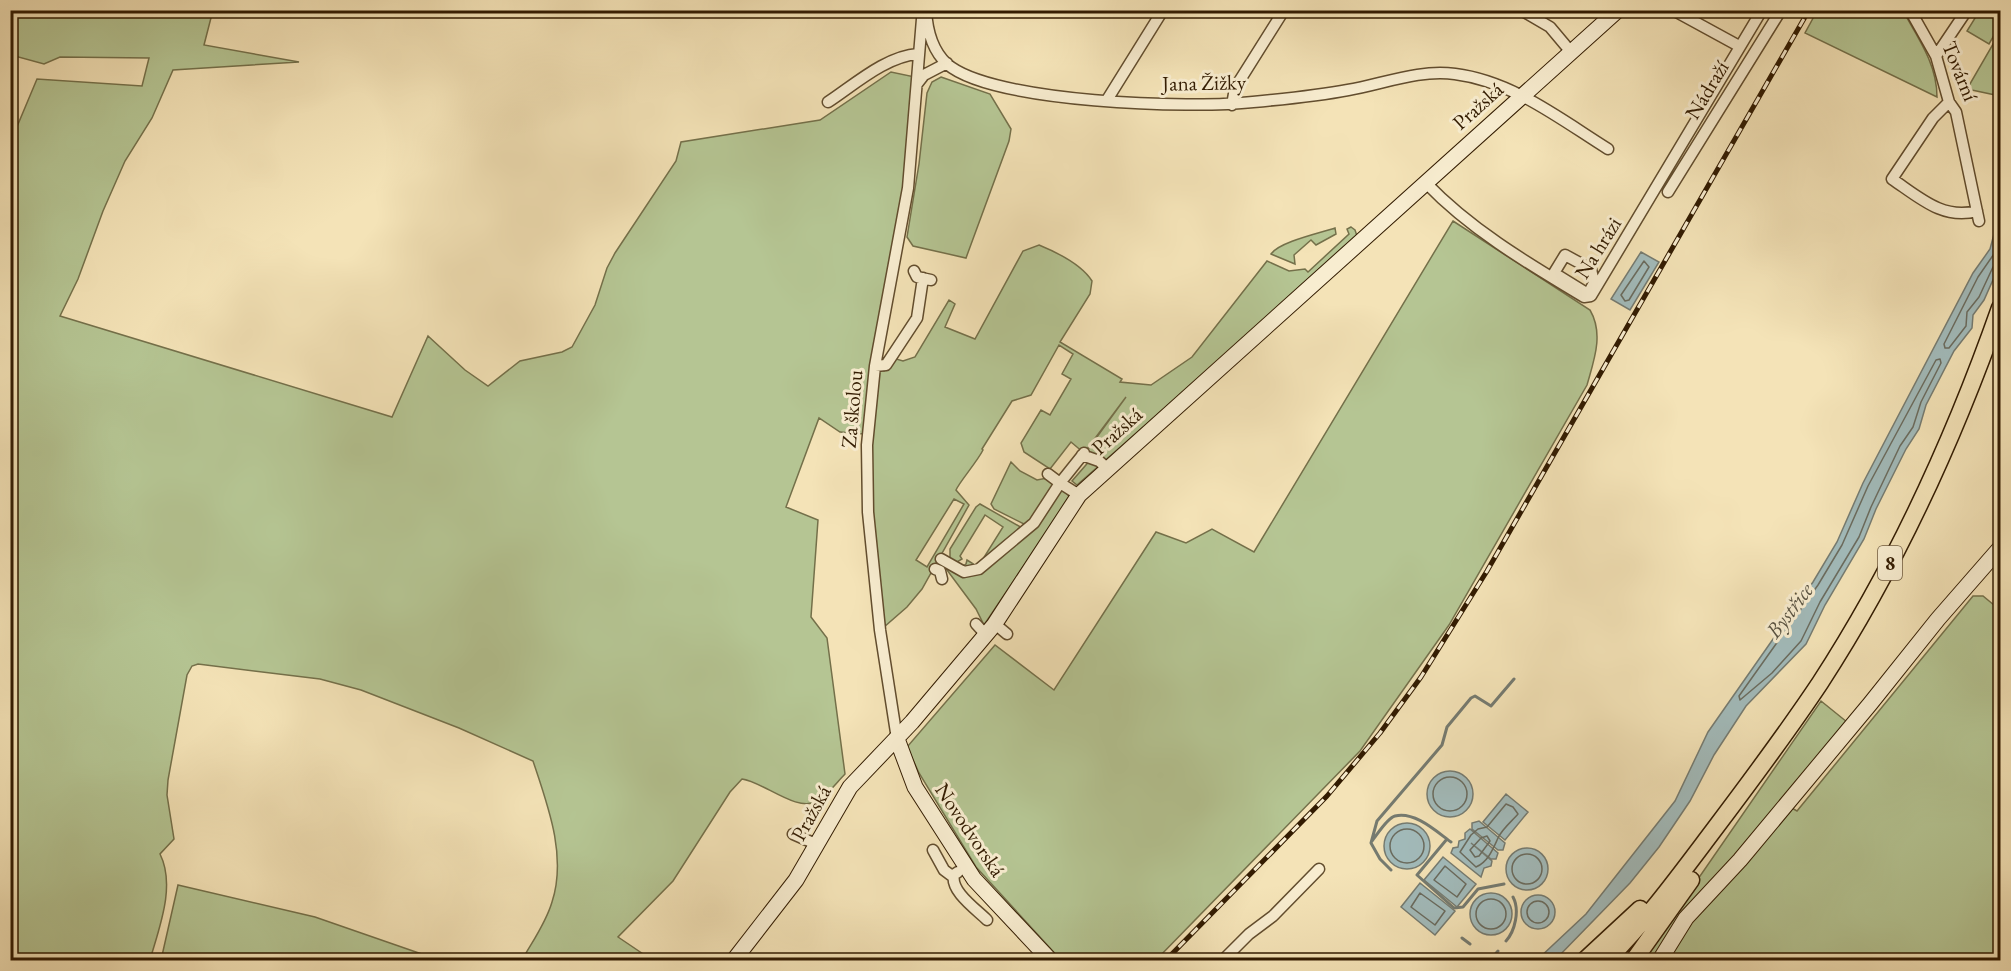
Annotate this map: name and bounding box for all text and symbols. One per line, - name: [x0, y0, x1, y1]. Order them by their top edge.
- street label: Tovární: [1936, 37, 1985, 106]
- street label: Nádraží: [1679, 55, 1735, 124]
- street label: Jana Žižky: [1160, 68, 1247, 97]
- street label: Pražská: [1447, 75, 1509, 136]
- street label: Na hrázi: [1568, 212, 1627, 284]
- street label: Za školou: [835, 369, 868, 449]
- street label: Pražská: [1086, 400, 1148, 461]
- road number: 8: [1878, 546, 1902, 580]
- water label: Bystřice: [1758, 576, 1820, 645]
- street label: Novodvorská: [929, 778, 1012, 882]
- street label: Pražská: [784, 780, 837, 845]

